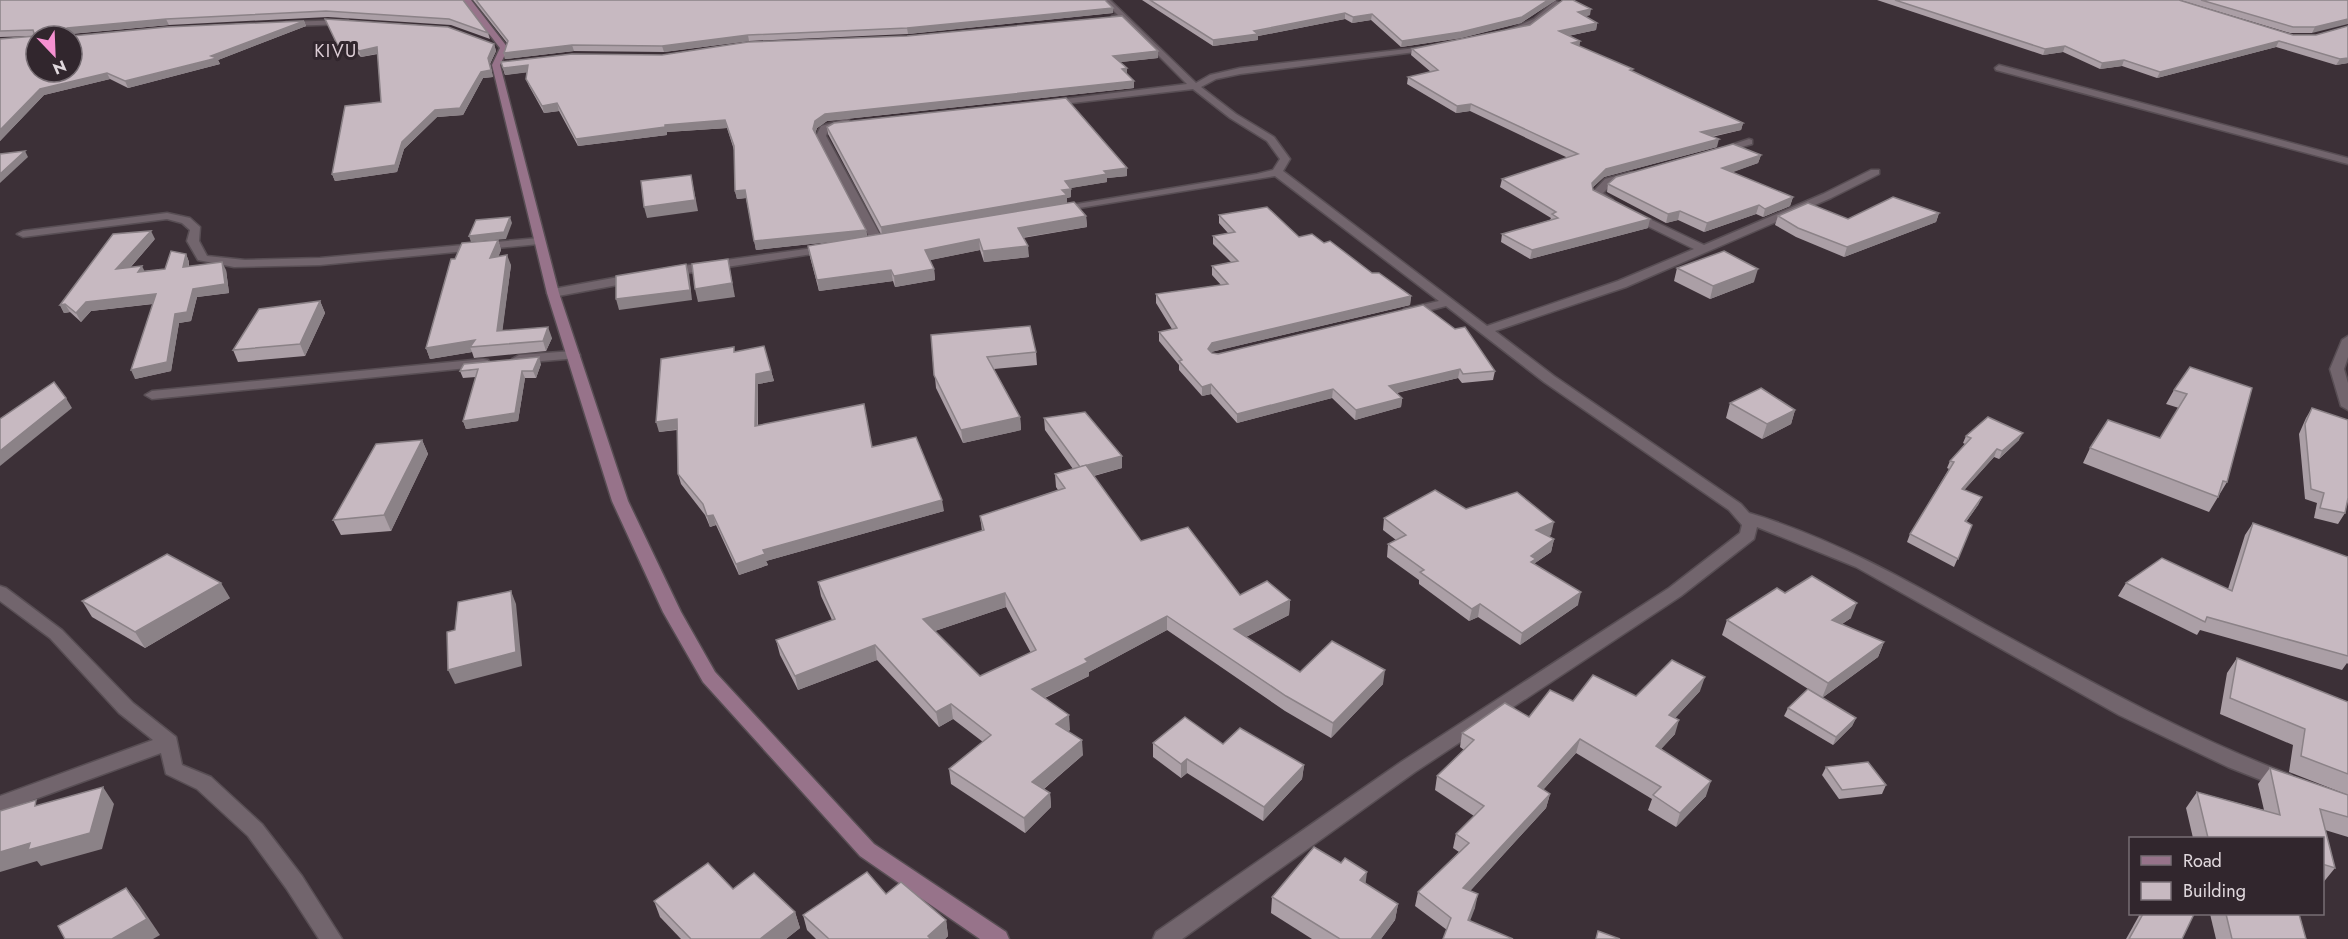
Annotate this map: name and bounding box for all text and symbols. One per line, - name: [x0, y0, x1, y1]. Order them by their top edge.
- north arrow: [24, 24, 84, 84]
- district label: KIVU: [314, 38, 358, 64]
- text: N: [49, 54, 70, 80]
- legend: [2129, 837, 2324, 915]
- text: Road: [2183, 848, 2222, 874]
- text: Building: [2183, 878, 2246, 904]

